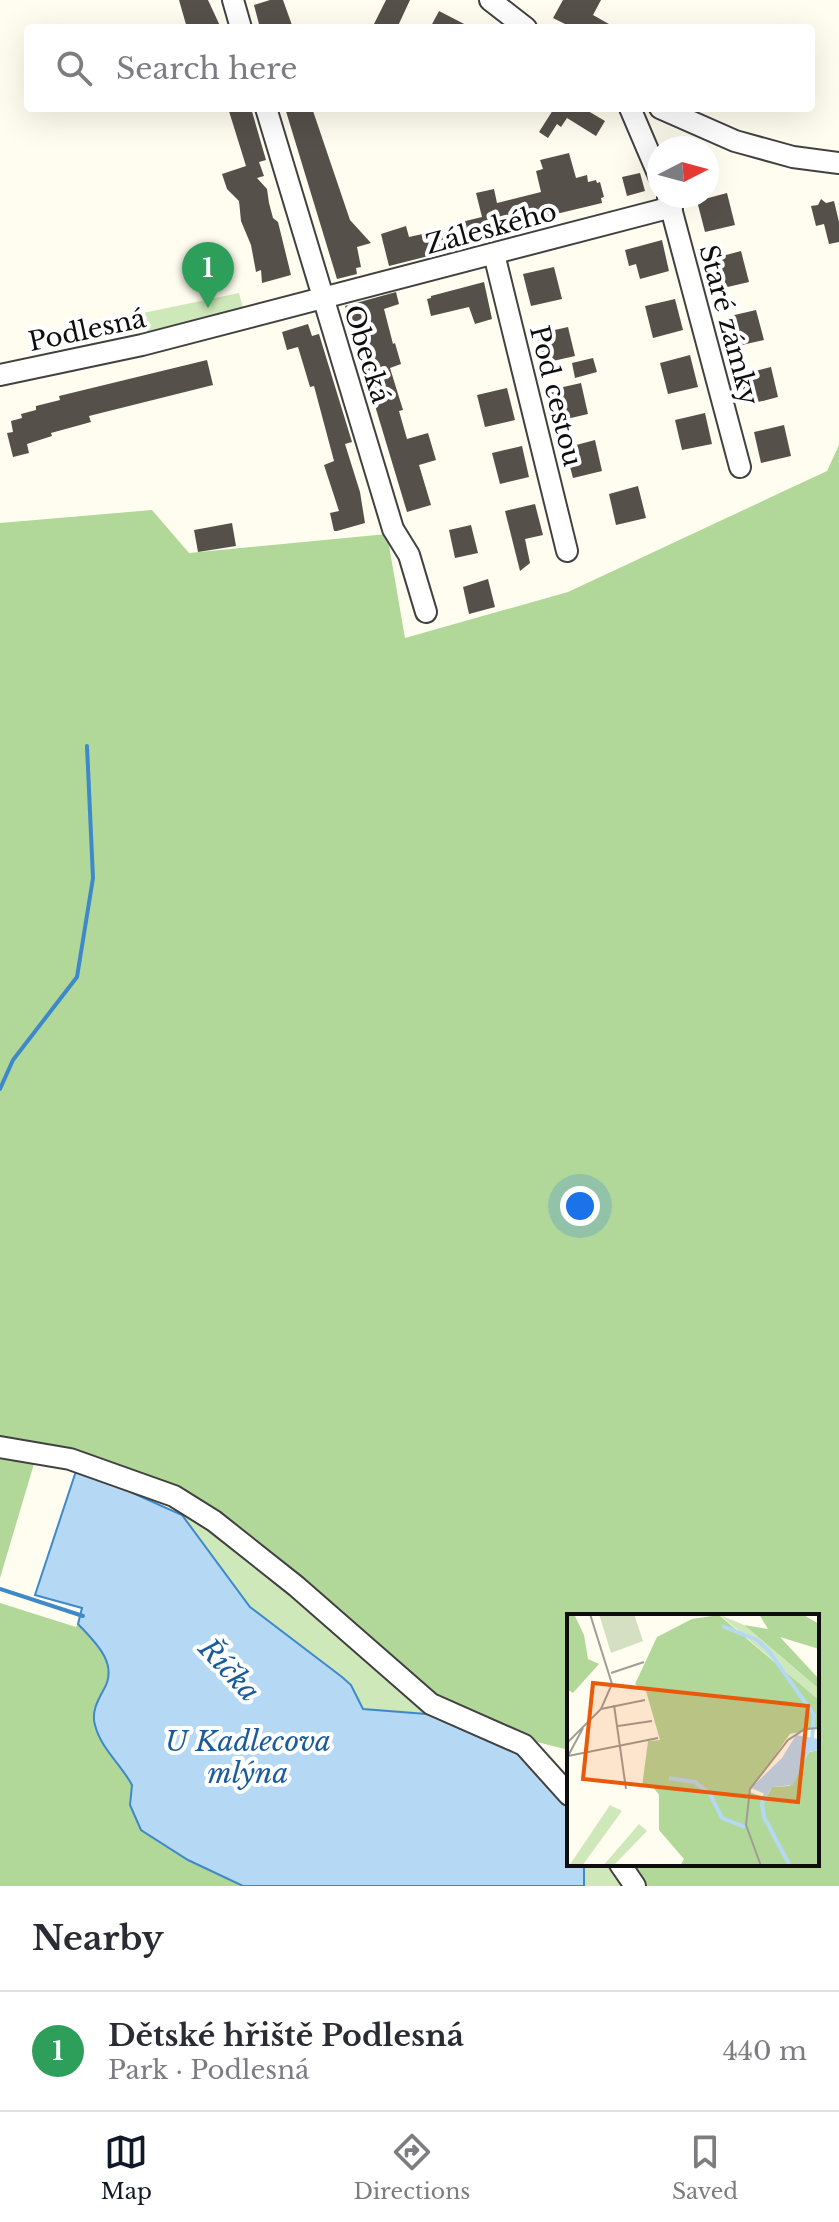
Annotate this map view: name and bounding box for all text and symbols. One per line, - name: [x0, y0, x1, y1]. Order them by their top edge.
- search box: [24, 24, 815, 112]
- icon: search: [52, 46, 96, 90]
- text: Search here: [116, 50, 297, 87]
- north arrow: [647, 136, 719, 208]
- street label: Záleského: [422, 195, 560, 261]
- street label: Staré zámky: [692, 241, 766, 409]
- pin: 1: [182, 242, 234, 308]
- street label: Obecká: [337, 301, 397, 407]
- street label: Podlesná: [25, 302, 149, 358]
- street label: Pod cestou: [523, 322, 589, 470]
- your location: [560, 1186, 600, 1226]
- inset map: [567, 1614, 819, 1866]
- water label: Říčka: [190, 1630, 267, 1709]
- water label: U Kadlecova mlýna: [165, 1724, 331, 1791]
- text: Nearby: [32, 1917, 164, 1959]
- text: Dětské hřiště Podlesná: [108, 2017, 464, 2054]
- text: 1: [52, 2035, 64, 2067]
- text: 440 m: [723, 2035, 807, 2067]
- text: Park · Podlesná: [108, 2054, 309, 2086]
- tab: Map: [101, 2130, 152, 2205]
- tab: Directions: [353, 2130, 470, 2205]
- tab: Saved: [672, 2130, 738, 2205]

